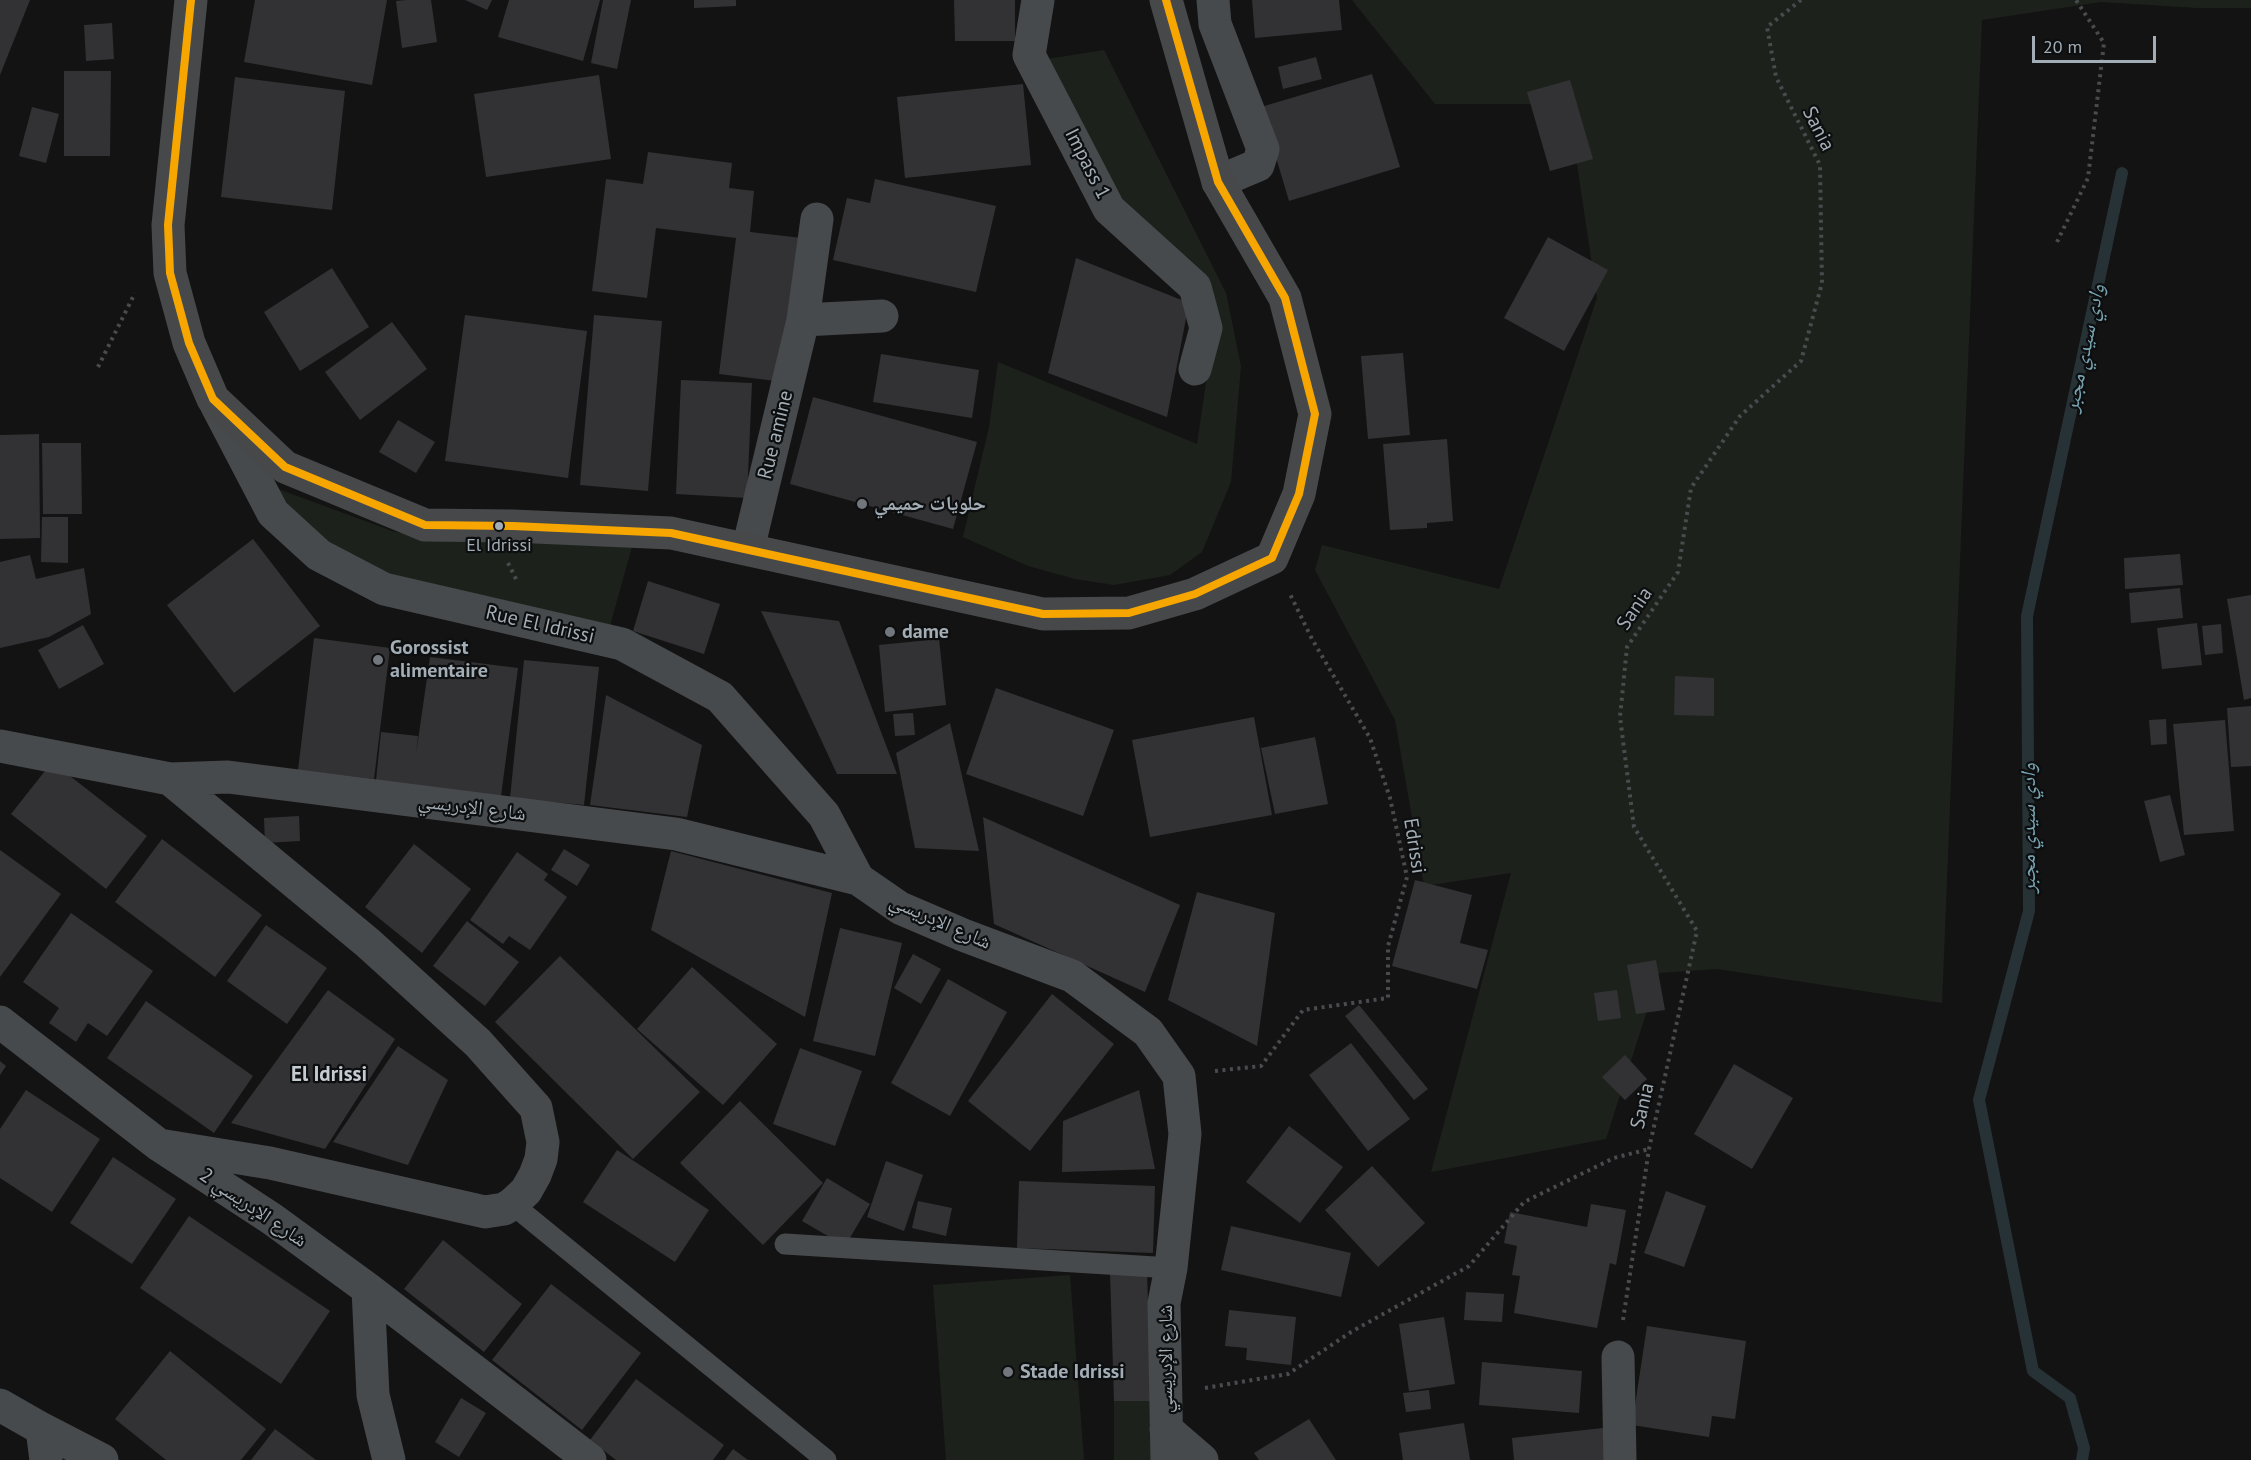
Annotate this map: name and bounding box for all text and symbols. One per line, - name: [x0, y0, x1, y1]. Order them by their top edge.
- scale bar: [2035, 24, 2160, 62]
- text: 20 m: [2043, 35, 2082, 58]
- street label: Sania: [1797, 103, 1839, 155]
- street label: Impass 1: [1059, 125, 1115, 203]
- water label: وادي سيدي مجبر: [2059, 282, 2111, 414]
- street label: Rue amine: [753, 388, 799, 482]
- place label: حلويات حميمي: [874, 492, 986, 516]
- marker: حلويات حميمي: [855, 497, 869, 511]
- marker: El Idrissi: [493, 520, 505, 532]
- place label: El Idrissi: [466, 535, 532, 557]
- street label: Sania: [1612, 583, 1658, 635]
- street label: Rue El Idrissi: [483, 601, 597, 649]
- place label: dame: [902, 620, 949, 644]
- marker: dame: [883, 625, 897, 639]
- place label: Gorossist alimentaire: [390, 636, 488, 683]
- marker: Gorossist alimentaire: [371, 653, 385, 667]
- water label: وادي سيدي مجبر: [2016, 763, 2042, 893]
- street label: شارع الإدريسي: [417, 789, 527, 827]
- street label: Edrissi: [1398, 817, 1430, 875]
- street label: شارع الإدريسي: [886, 889, 994, 955]
- district label: El Idrissi: [291, 1062, 367, 1088]
- street label: Sania: [1626, 1081, 1660, 1131]
- street label: شارع الإدريسي 2: [195, 1163, 311, 1253]
- street label: شارع الإدريسي: [1154, 1305, 1178, 1413]
- place label: Stade Idrissi: [1020, 1360, 1125, 1384]
- marker: Stade Idrissi: [1001, 1365, 1015, 1379]

